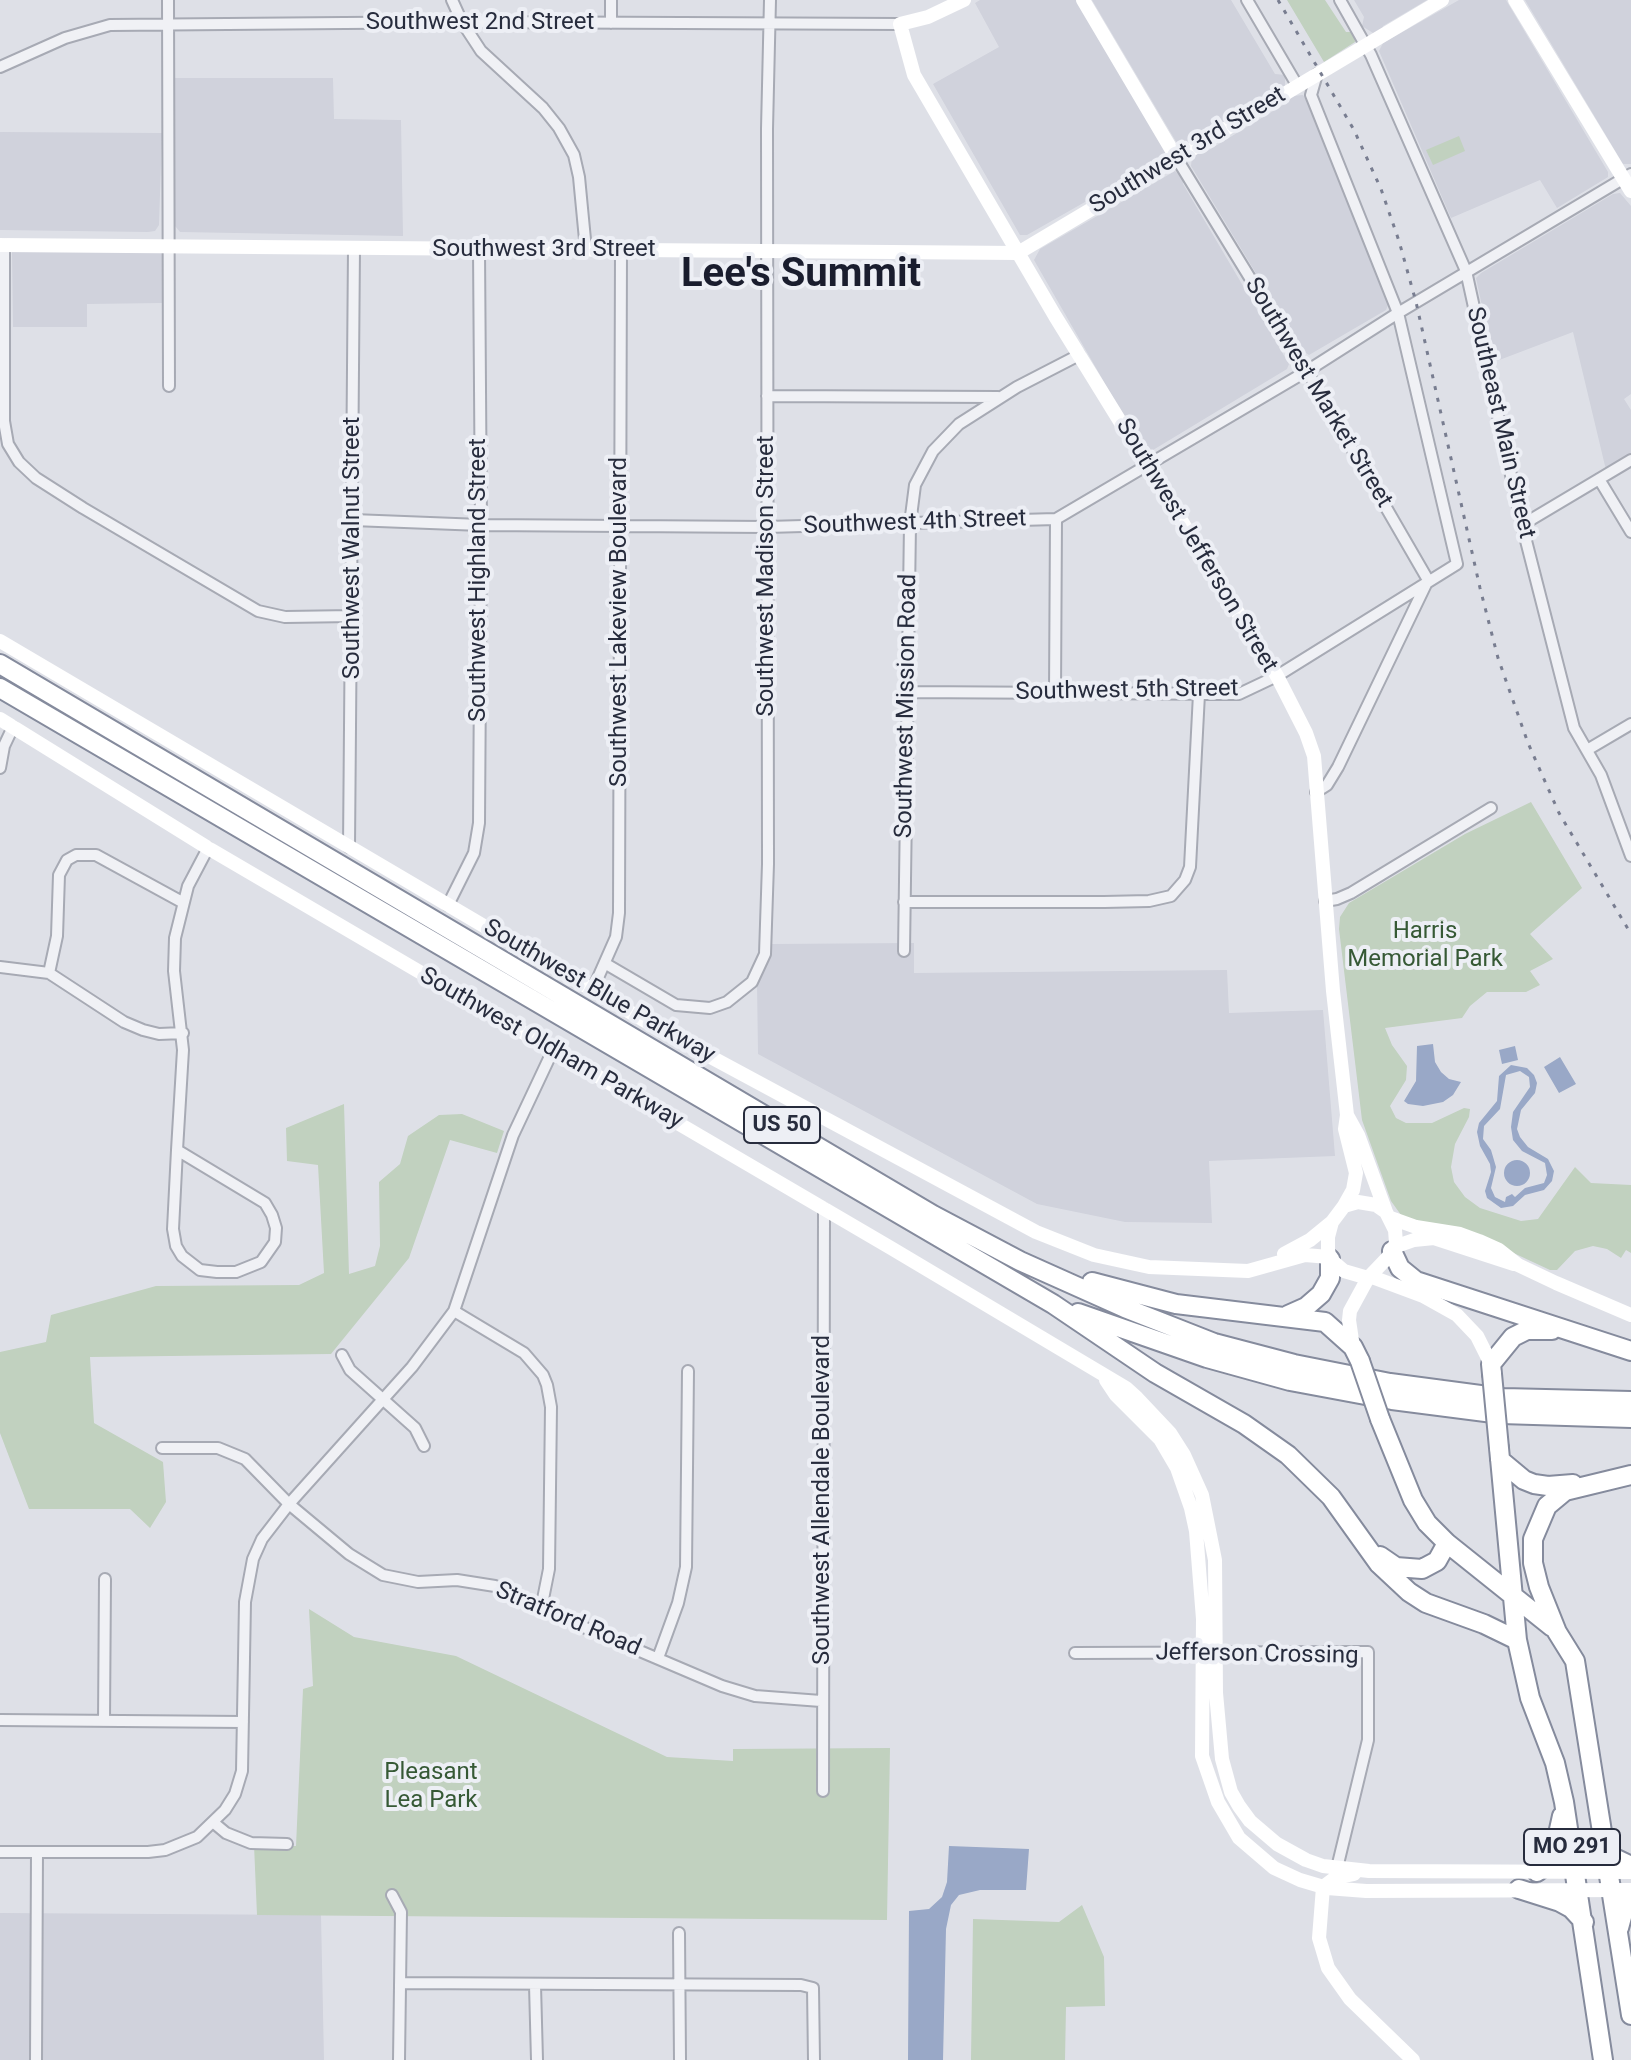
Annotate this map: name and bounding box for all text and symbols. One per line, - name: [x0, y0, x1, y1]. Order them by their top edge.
- street label: Southwest 2nd Street: [366, 9, 594, 37]
- street label: Southwest 3rd Street: [1085, 81, 1291, 221]
- street label: Southwest 3rd Street: [432, 236, 656, 264]
- district label: Lee's Summit: [681, 252, 921, 300]
- street label: Southwest Market Street: [1238, 273, 1398, 513]
- street label: Southeast Main Street: [1459, 305, 1541, 541]
- street label: Southwest Jefferson Street: [1109, 414, 1283, 678]
- street label: Southwest Walnut Street: [339, 417, 367, 679]
- street label: Southwest Madison Street: [753, 435, 781, 717]
- street label: Southwest Highland Street: [465, 438, 493, 722]
- street label: Southwest Lakeview Boulevard: [606, 457, 634, 787]
- street label: Southwest 4th Street: [803, 505, 1027, 541]
- street label: Southwest Mission Road: [890, 573, 924, 839]
- street label: Southwest 5th Street: [1015, 675, 1239, 707]
- street label: Southwest Blue Parkway: [478, 914, 720, 1070]
- park label: Harris Memorial Park: [1347, 918, 1503, 974]
- street label: Southwest Oldham Parkway: [414, 962, 688, 1136]
- road number: US 50: [744, 1107, 820, 1143]
- street label: Southwest Allendale Boulevard: [809, 1335, 837, 1665]
- street label: Stratford Road: [491, 1576, 645, 1664]
- street label: Jefferson Crossing: [1155, 1639, 1359, 1671]
- park label: Pleasant Lea Park: [384, 1759, 478, 1815]
- road number: MO 291: [1524, 1829, 1620, 1865]

